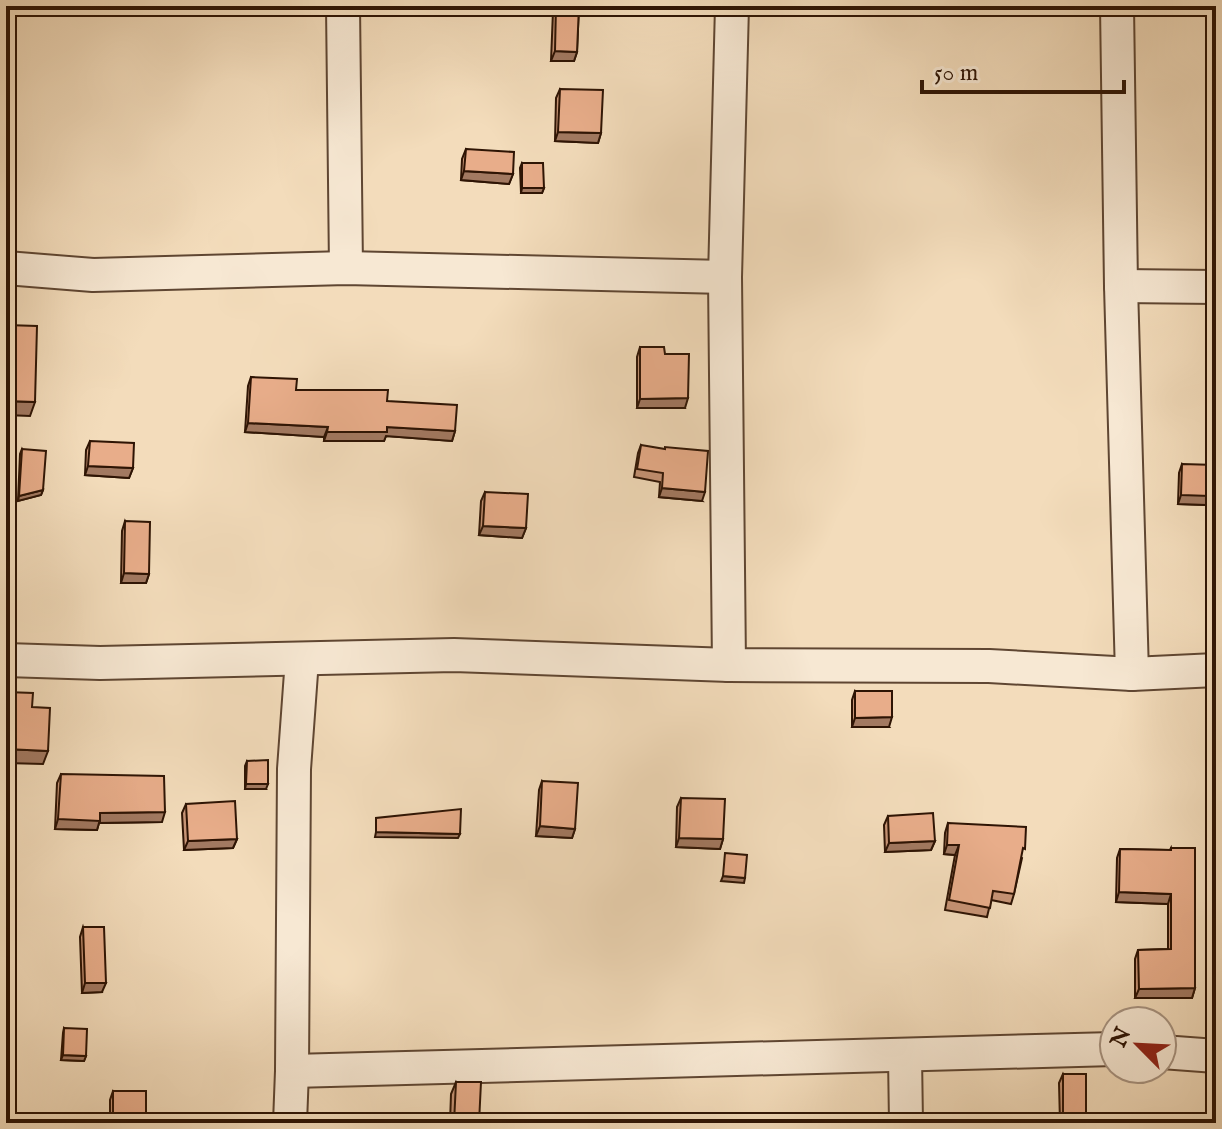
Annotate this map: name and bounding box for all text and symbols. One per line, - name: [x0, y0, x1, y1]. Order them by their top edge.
- scale bar: [922, 44, 1124, 94]
- text: 50 m: [934, 58, 978, 89]
- north arrow: [1098, 1005, 1178, 1085]
- text: N: [1104, 1023, 1138, 1053]

